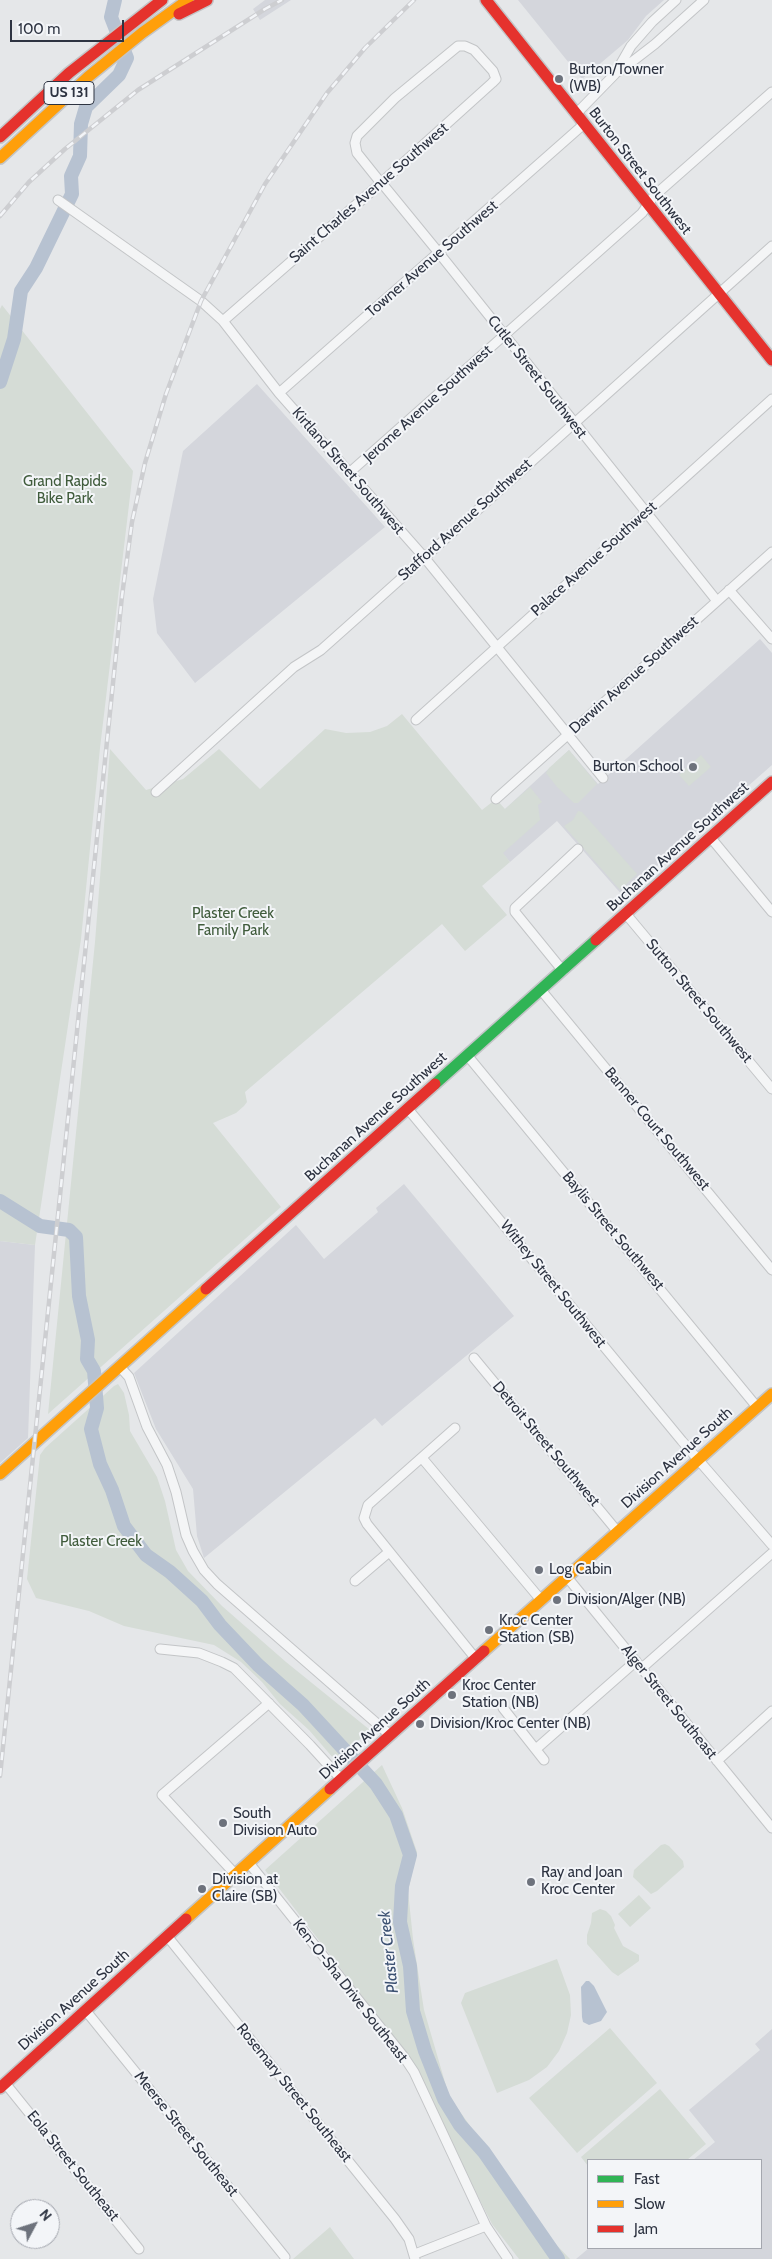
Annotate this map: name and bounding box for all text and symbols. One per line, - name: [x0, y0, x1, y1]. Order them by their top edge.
- scale bar: [12, 10, 126, 42]
- text: 100 m: [18, 20, 60, 38]
- place label: Burton/Towner (WB): [569, 61, 664, 96]
- marker: Burton/Towner (WB): [553, 73, 565, 85]
- road number: US 131: [44, 82, 94, 105]
- street label: Burton Street Southwest: [585, 104, 695, 238]
- street label: Saint Charles Avenue Southwest: [286, 119, 452, 267]
- street label: Towner Avenue Southwest: [362, 197, 502, 321]
- street label: Cutler Street Southwest: [483, 312, 591, 442]
- street label: Jerome Avenue Southwest: [360, 341, 496, 467]
- street label: Kirtland Street Southwest: [288, 404, 408, 538]
- street label: Stafford Avenue Southwest: [394, 455, 536, 585]
- park label: Grand Rapids Bike Park: [23, 473, 107, 508]
- street label: Palace Avenue Southwest: [528, 498, 660, 620]
- street label: Darwin Avenue Southwest: [566, 612, 702, 738]
- place label: Burton School: [593, 758, 683, 776]
- marker: Burton School: [687, 761, 699, 773]
- street label: Buchanan Avenue Southwest: [603, 778, 753, 916]
- park label: Plaster Creek Family Park: [192, 905, 274, 940]
- street label: Sutton Street Southwest: [642, 935, 756, 1067]
- street label: Buchanan Avenue Southwest: [301, 1048, 451, 1186]
- street label: Banner Court Southwest: [600, 1064, 714, 1194]
- street label: Baylis Street Southwest: [558, 1168, 668, 1294]
- street label: Withey Street Southwest: [496, 1217, 610, 1351]
- street label: Detroit Street Southwest: [488, 1378, 604, 1510]
- street label: Division Avenue South: [618, 1403, 736, 1513]
- park label: Plaster Creek: [60, 1533, 142, 1551]
- place label: Log Cabin: [549, 1561, 612, 1579]
- marker: Log Cabin: [533, 1564, 545, 1576]
- place label: Division/Alger (NB): [567, 1591, 686, 1609]
- marker: Division/Alger (NB): [551, 1594, 563, 1606]
- place label: Kroc Center Station (SB): [499, 1612, 574, 1647]
- marker: Kroc Center Station (SB): [483, 1624, 495, 1636]
- street label: Alger Street Southeast: [617, 1641, 721, 1763]
- street label: Division Avenue South: [316, 1674, 434, 1784]
- place label: Kroc Center Station (NB): [462, 1677, 539, 1712]
- marker: Kroc Center Station (NB): [446, 1689, 458, 1701]
- place label: Division/Kroc Center (NB): [430, 1715, 591, 1733]
- marker: Division/Kroc Center (NB): [414, 1718, 426, 1730]
- place label: South Division Auto: [233, 1805, 317, 1840]
- marker: South Division Auto: [217, 1817, 229, 1829]
- place label: Ray and Joan Kroc Center: [541, 1864, 623, 1899]
- place label: Division at Claire (SB): [212, 1871, 278, 1906]
- marker: Ray and Joan Kroc Center: [525, 1876, 537, 1888]
- marker: Division at Claire (SB): [196, 1883, 208, 1895]
- water label: Plaster Creek: [375, 1910, 403, 1994]
- street label: Ken-O-Sha Drive Southeast: [289, 1916, 411, 2066]
- street label: Division Avenue South: [15, 1945, 133, 2055]
- street label: Rosemary Street Southeast: [233, 2020, 355, 2166]
- street label: Meerse Street Southeast: [130, 2068, 242, 2200]
- street label: Eola Street Southeast: [23, 2107, 123, 2225]
- legend: [587, 2159, 762, 2249]
- text: Fast: [634, 2170, 659, 2188]
- text: Slow: [634, 2195, 665, 2213]
- north arrow: [10, 2199, 60, 2249]
- text: N: [36, 2205, 56, 2225]
- text: Jam: [634, 2220, 658, 2238]

